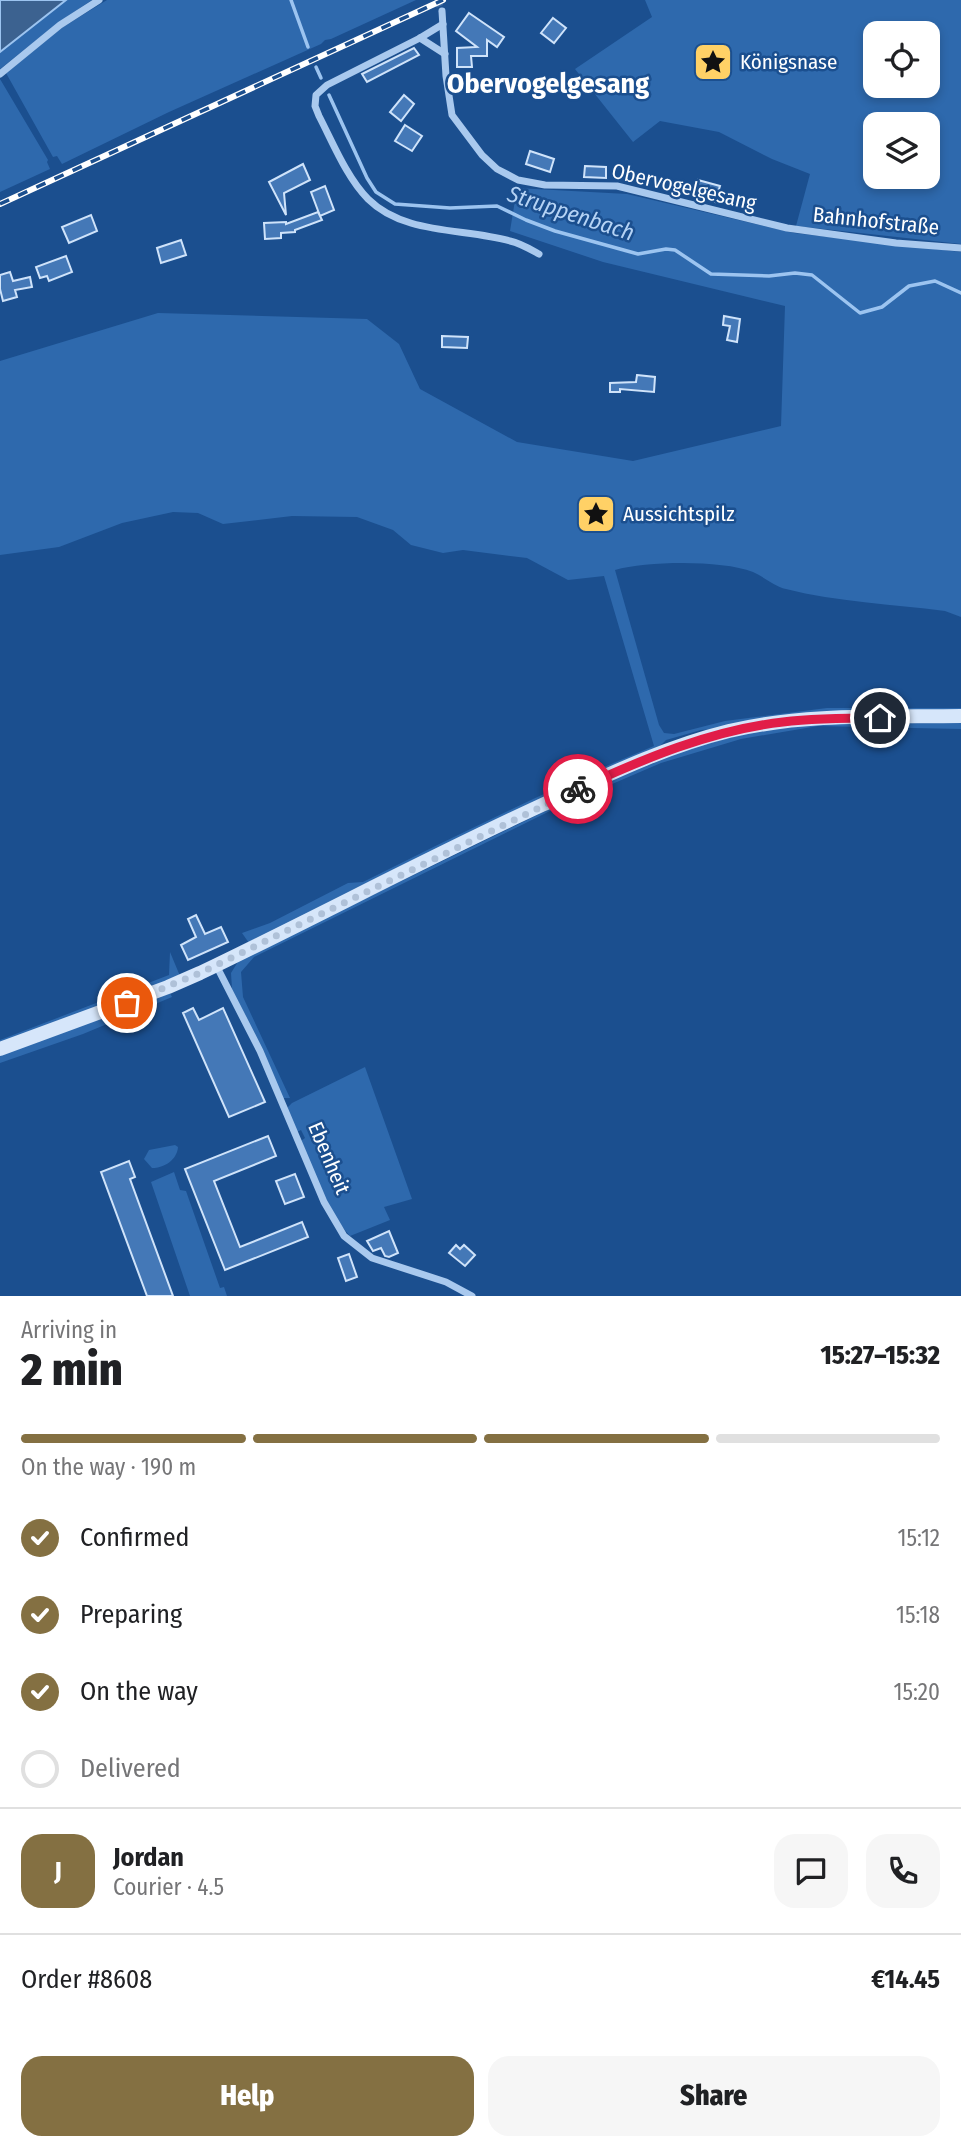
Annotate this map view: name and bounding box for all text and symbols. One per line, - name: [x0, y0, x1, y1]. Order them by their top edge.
- map controls: [863, 21, 940, 189]
- button: locate: [863, 21, 940, 98]
- place icon: Königsnase: [692, 41, 734, 83]
- place label: Königsnase: [740, 49, 837, 75]
- district label: Obervogelgesang: [447, 67, 649, 100]
- button: layers: [863, 112, 940, 189]
- street label: Obervogelgesang: [609, 158, 759, 216]
- water label: Struppenbach: [503, 179, 638, 247]
- street label: Bahnhofstraße: [812, 201, 940, 241]
- place icon: Aussichtspilz: [575, 493, 617, 535]
- place label: Aussichtspilz: [623, 501, 734, 527]
- pin: [850, 688, 910, 748]
- icon: home: [861, 699, 899, 737]
- courier: [543, 754, 613, 824]
- icon: bike: [559, 770, 597, 808]
- pin: [97, 973, 157, 1033]
- icon: bag: [108, 984, 146, 1022]
- street label: Ebenheit: [302, 1118, 356, 1198]
- text: Arriving in: [21, 1316, 117, 1344]
- text: 15:27–15:32: [821, 1340, 940, 1371]
- text: 2 min: [21, 1342, 123, 1397]
- text: On the way · 190 m: [21, 1453, 196, 1481]
- icon: check: [21, 1519, 59, 1557]
- text: Confirmed: [80, 1522, 190, 1553]
- text: 15:12: [897, 1524, 940, 1552]
- icon: check: [21, 1596, 59, 1634]
- text: Preparing: [80, 1599, 182, 1630]
- text: 15:18: [896, 1601, 940, 1629]
- icon: check: [21, 1673, 59, 1711]
- text: On the way: [80, 1676, 198, 1707]
- text: 15:20: [893, 1678, 940, 1706]
- text: Delivered: [80, 1753, 181, 1784]
- button: chat: [774, 1834, 848, 1908]
- button: phone: [866, 1834, 940, 1908]
- text: Jordan: [113, 1842, 184, 1873]
- text: J: [54, 1856, 62, 1887]
- text: Courier · 4.5: [113, 1873, 224, 1901]
- text: Order #8608: [21, 1964, 152, 1995]
- text: €14.45: [871, 1964, 940, 1995]
- button: Help: [21, 2056, 474, 2136]
- button: Share: [488, 2056, 940, 2136]

